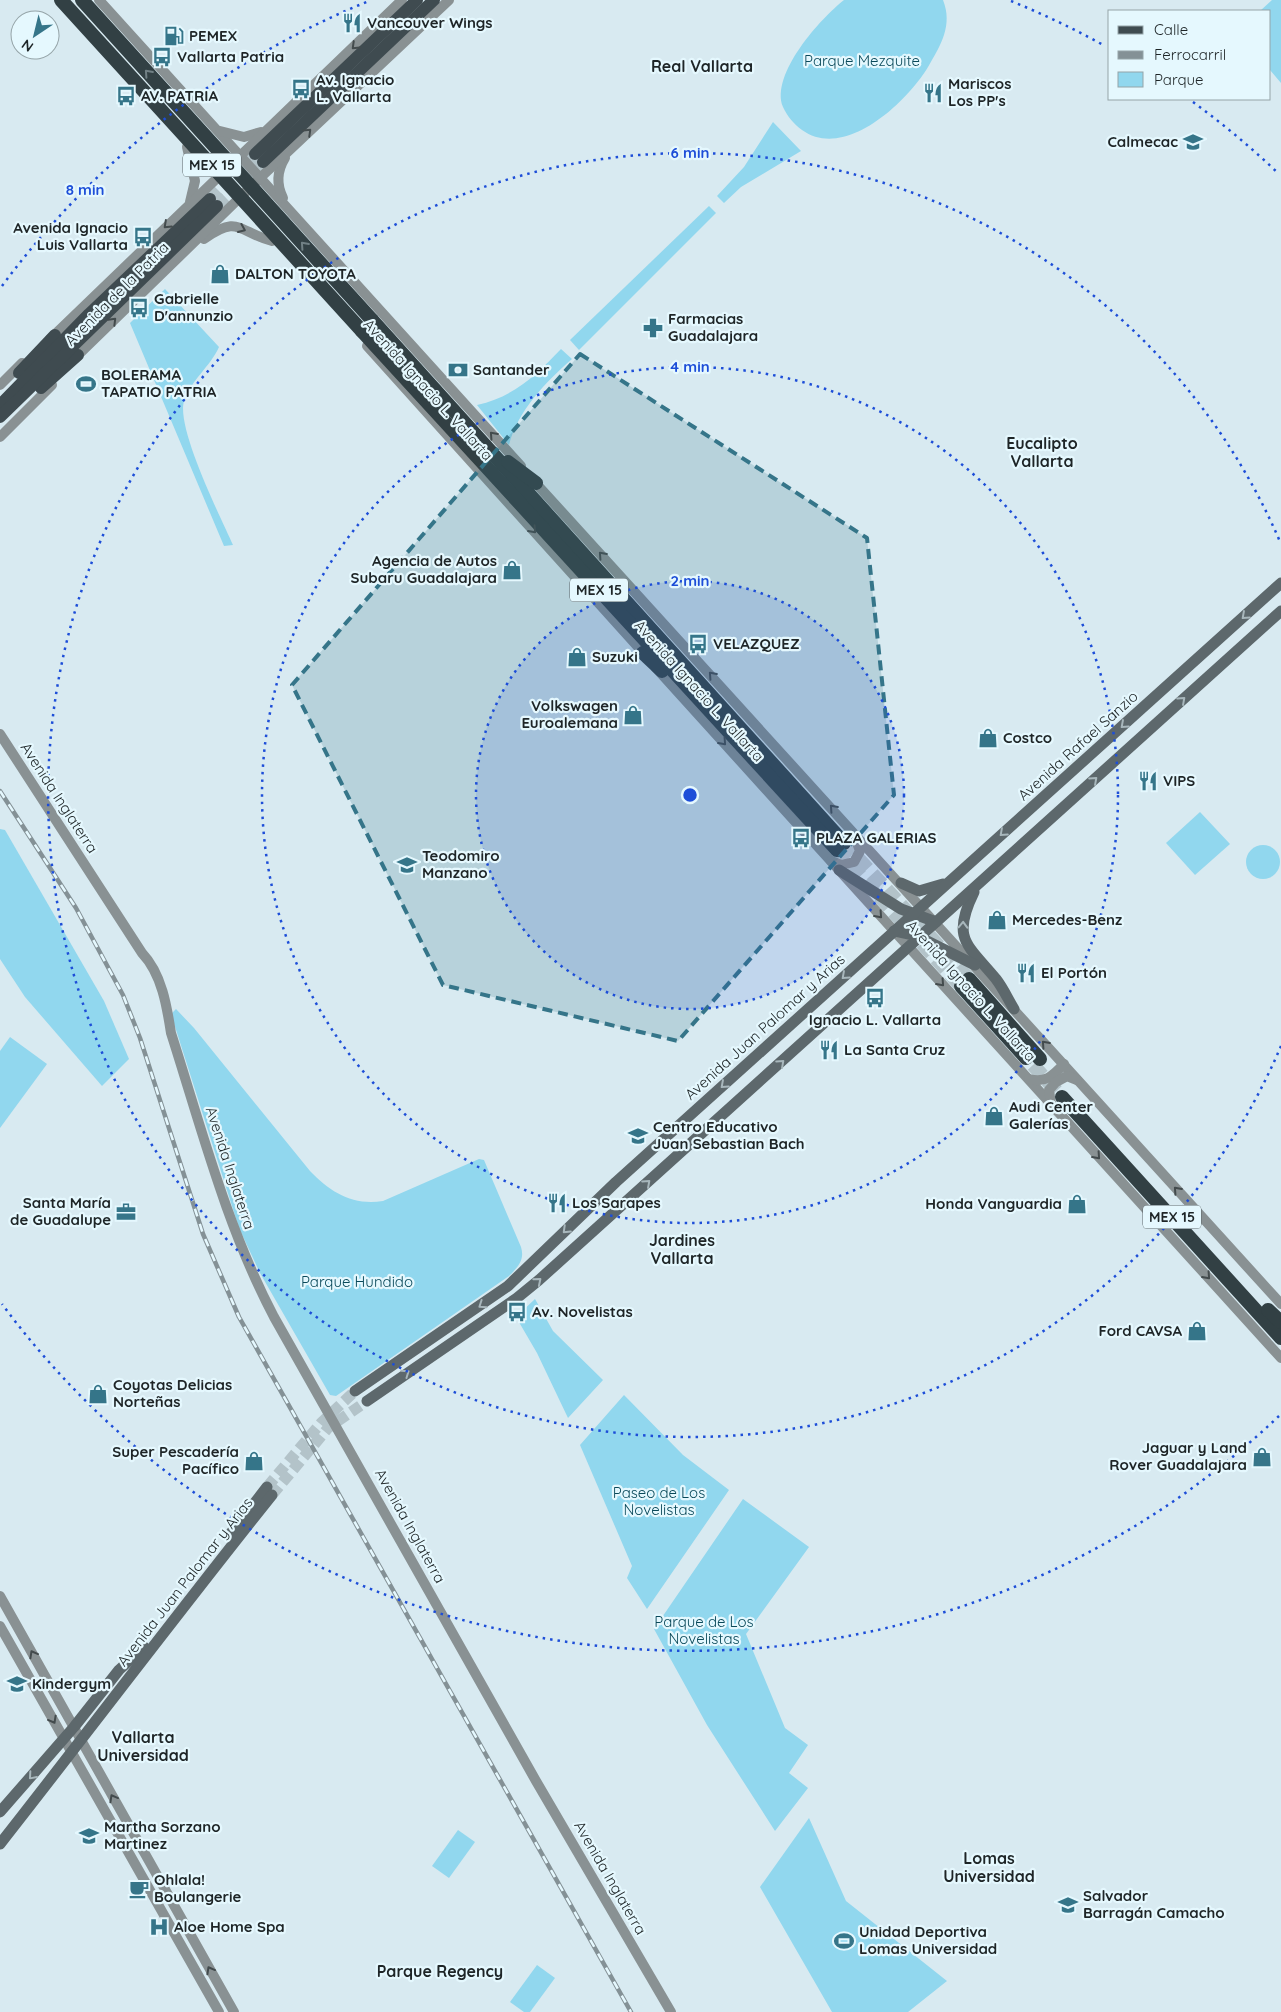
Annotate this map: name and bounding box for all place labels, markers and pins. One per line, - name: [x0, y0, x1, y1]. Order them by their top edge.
- restaurant icon: Vancouver Wings: [341, 12, 363, 34]
- place label: Vancouver Wings: [367, 13, 493, 32]
- fuel station icon: PEMEX: [163, 25, 185, 47]
- place label: PEMEX: [189, 26, 237, 45]
- bus stop icon: Vallarta Patria: [151, 46, 173, 68]
- place label: Vallarta Patria: [177, 47, 284, 66]
- place label: Av. Ignacio L. Vallarta: [316, 70, 394, 106]
- place label: Mariscos Los PP's: [948, 74, 1011, 110]
- bus stop icon: Av. Ignacio L. Vallarta: [290, 78, 312, 100]
- restaurant icon: Mariscos Los PP's: [922, 82, 944, 104]
- bus stop icon: AV. PATRIA: [115, 85, 137, 107]
- place label: AV. PATRIA: [141, 86, 218, 105]
- school or university icon: Calmecac: [1182, 131, 1204, 153]
- place label: Calmecac: [1107, 132, 1178, 151]
- place label: Avenida Ignacio Luis Vallarta: [13, 218, 128, 254]
- bus stop icon: Avenida Ignacio Luis Vallarta: [132, 226, 154, 248]
- shop icon: DALTON TOYOTA: [209, 263, 231, 285]
- place label: DALTON TOYOTA: [235, 264, 356, 283]
- place label: Gabrielle D'annunzio: [154, 289, 233, 325]
- bus stop icon: Gabrielle D'annunzio: [128, 297, 150, 319]
- place label: Farmacias Guadalajara: [668, 309, 758, 345]
- pharmacy icon: Farmacias Guadalajara: [642, 317, 664, 339]
- bank icon: Santander: [447, 359, 469, 381]
- place label: Santander: [473, 360, 550, 379]
- place label: BOLERAMA TAPATIO PATRIA: [101, 365, 217, 401]
- sports icon: BOLERAMA TAPATIO PATRIA: [75, 373, 97, 395]
- place label: Agencia de Autos Subaru Guadalajara: [351, 551, 497, 587]
- shop icon: Agencia de Autos Subaru Guadalajara: [501, 559, 523, 581]
- bus stop icon: VELAZQUEZ: [687, 633, 709, 655]
- place label: VELAZQUEZ: [713, 634, 800, 653]
- shop icon: Suzuki: [566, 646, 588, 668]
- place label: Suzuki: [592, 647, 638, 666]
- place label: Volkswagen Euroalemana: [521, 696, 618, 732]
- shop icon: Volkswagen Euroalemana: [622, 704, 644, 726]
- shop icon: Costco: [977, 727, 999, 749]
- place label: Costco: [1003, 728, 1052, 747]
- restaurant icon: VIPS: [1137, 770, 1159, 792]
- place label: VIPS: [1163, 771, 1195, 790]
- centre of rings: [681, 786, 699, 804]
- bus stop icon: PLAZA GALERIAS: [790, 827, 812, 849]
- place label: PLAZA GALERIAS: [816, 828, 937, 847]
- place label: Teodomiro Manzano: [422, 846, 500, 882]
- school or university icon: Teodomiro Manzano: [396, 854, 418, 876]
- shop icon: Mercedes-Benz: [986, 909, 1008, 931]
- place label: Mercedes-Benz: [1012, 910, 1122, 929]
- restaurant icon: El Portón: [1015, 962, 1037, 984]
- place label: El Portón: [1041, 963, 1107, 982]
- bus stop icon: Ignacio L. Vallarta: [864, 987, 886, 1009]
- place label: Ignacio L. Vallarta: [809, 1010, 941, 1029]
- restaurant icon: La Santa Cruz: [818, 1039, 840, 1061]
- place label: La Santa Cruz: [844, 1040, 945, 1059]
- place label: Audi Center Galerías: [1009, 1097, 1094, 1133]
- shop icon: Audi Center Galerías: [983, 1105, 1005, 1127]
- place label: Centro Educativo Juan Sebastian Bach: [653, 1117, 805, 1153]
- school or university icon: Centro Educativo Juan Sebastian Bach: [627, 1125, 649, 1147]
- restaurant icon: Los Sarapes: [546, 1192, 568, 1214]
- place label: Santa María de Guadalupe: [10, 1193, 111, 1229]
- place label: Los Sarapes: [572, 1193, 661, 1212]
- shop icon: Honda Vanguardia: [1066, 1193, 1088, 1215]
- place label: Honda Vanguardia: [925, 1194, 1062, 1213]
- office icon: Santa María de Guadalupe: [115, 1201, 137, 1223]
- bus stop icon: Av. Novelistas: [506, 1301, 528, 1323]
- place label: Av. Novelistas: [532, 1302, 633, 1321]
- shop icon: Ford CAVSA: [1186, 1320, 1208, 1342]
- place label: Ford CAVSA: [1098, 1321, 1182, 1340]
- place label: Coyotas Delicias Norteñas: [113, 1375, 232, 1411]
- shop icon: Coyotas Delicias Norteñas: [87, 1383, 109, 1405]
- place label: Jaguar y Land Rover Guadalajara: [1109, 1438, 1247, 1474]
- place label: Super Pescadería Pacífico: [112, 1442, 239, 1478]
- shop icon: Jaguar y Land Rover Guadalajara: [1251, 1446, 1273, 1468]
- shop icon: Super Pescadería Pacífico: [243, 1450, 265, 1472]
- school or university icon: Kindergym: [6, 1673, 28, 1695]
- place label: Kindergym: [32, 1674, 111, 1693]
- place label: Martha Sorzano Martinez: [104, 1817, 221, 1853]
- school or university icon: Martha Sorzano Martinez: [78, 1825, 100, 1847]
- place label: Ohlala! Boulangerie: [154, 1870, 242, 1906]
- cafe icon: Ohlala! Boulangerie: [128, 1878, 150, 1900]
- place label: Salvador Barragán Camacho: [1083, 1886, 1225, 1922]
- school or university icon: Salvador Barragán Camacho: [1057, 1894, 1079, 1916]
- hospital icon: Aloe Home Spa: [148, 1916, 170, 1938]
- place label: Aloe Home Spa: [174, 1917, 285, 1936]
- place label: Unidad Deportiva Lomas Universidad: [859, 1922, 997, 1958]
- sports icon: Unidad Deportiva Lomas Universidad: [833, 1930, 855, 1952]

